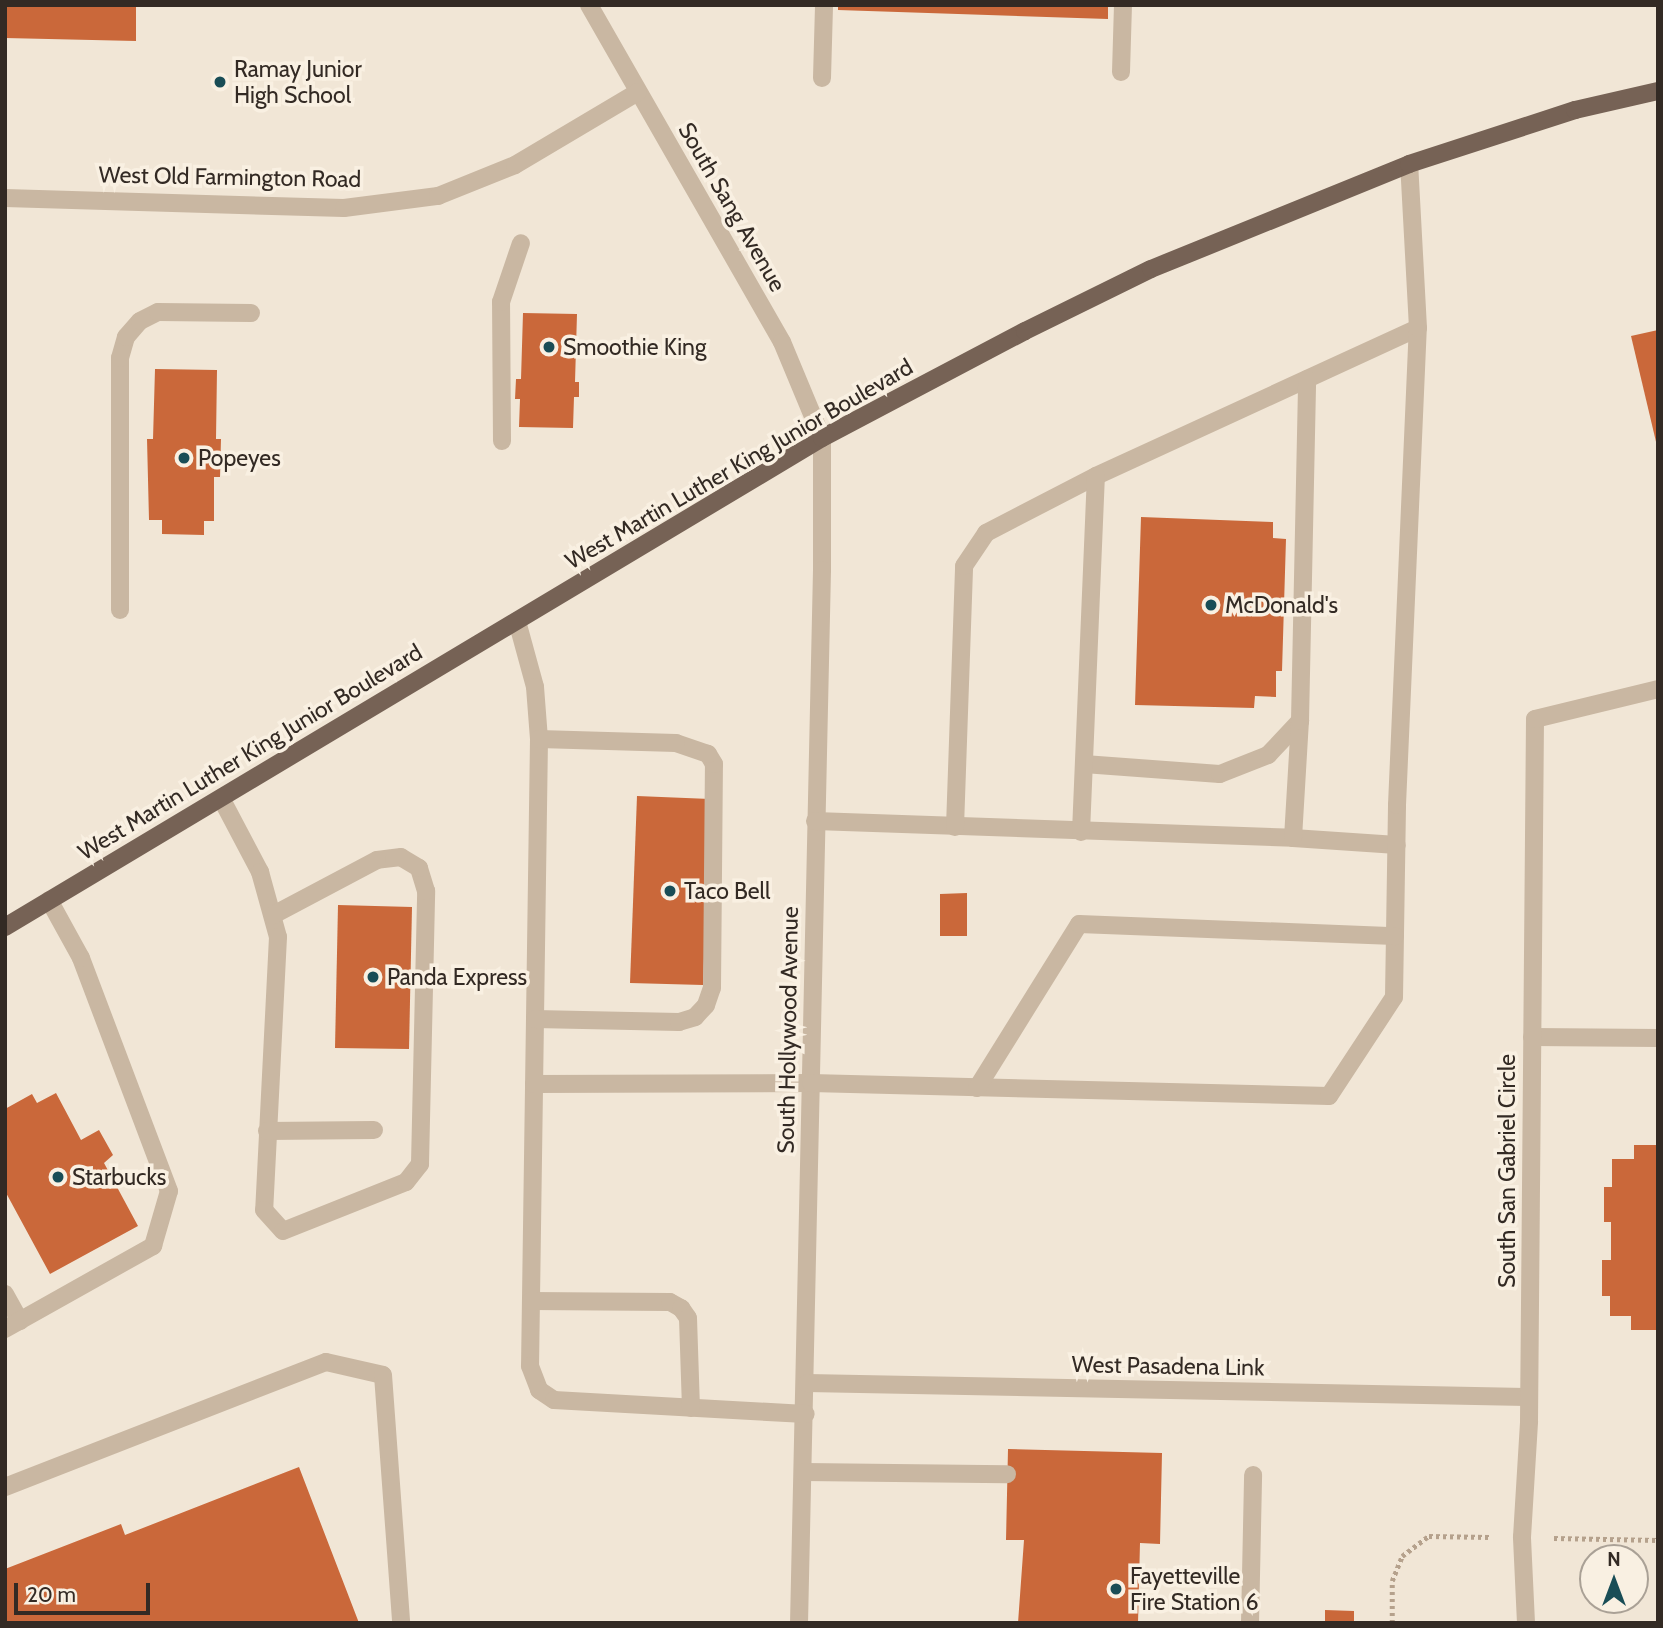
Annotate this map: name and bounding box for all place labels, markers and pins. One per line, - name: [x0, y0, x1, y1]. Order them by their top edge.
- place label: Ramay Junior High School: [234, 55, 362, 109]
- marker: Ramay Junior High School: [212, 74, 228, 90]
- place label: Smoothie King: [563, 333, 706, 361]
- marker: Smoothie King: [541, 339, 557, 355]
- place label: Popeyes: [198, 444, 281, 472]
- marker: Popeyes: [176, 450, 192, 466]
- place label: McDonald's: [1225, 591, 1338, 619]
- marker: McDonald's: [1203, 597, 1219, 613]
- place label: Taco Bell: [684, 877, 770, 905]
- marker: Taco Bell: [662, 883, 678, 899]
- place label: Panda Express: [387, 963, 527, 991]
- marker: Panda Express: [365, 969, 381, 985]
- place label: Starbucks: [72, 1163, 166, 1191]
- marker: Starbucks: [50, 1169, 66, 1185]
- place label: Fayetteville Fire Station 6: [1130, 1562, 1259, 1616]
- marker: Fayetteville Fire Station 6: [1108, 1581, 1124, 1597]

